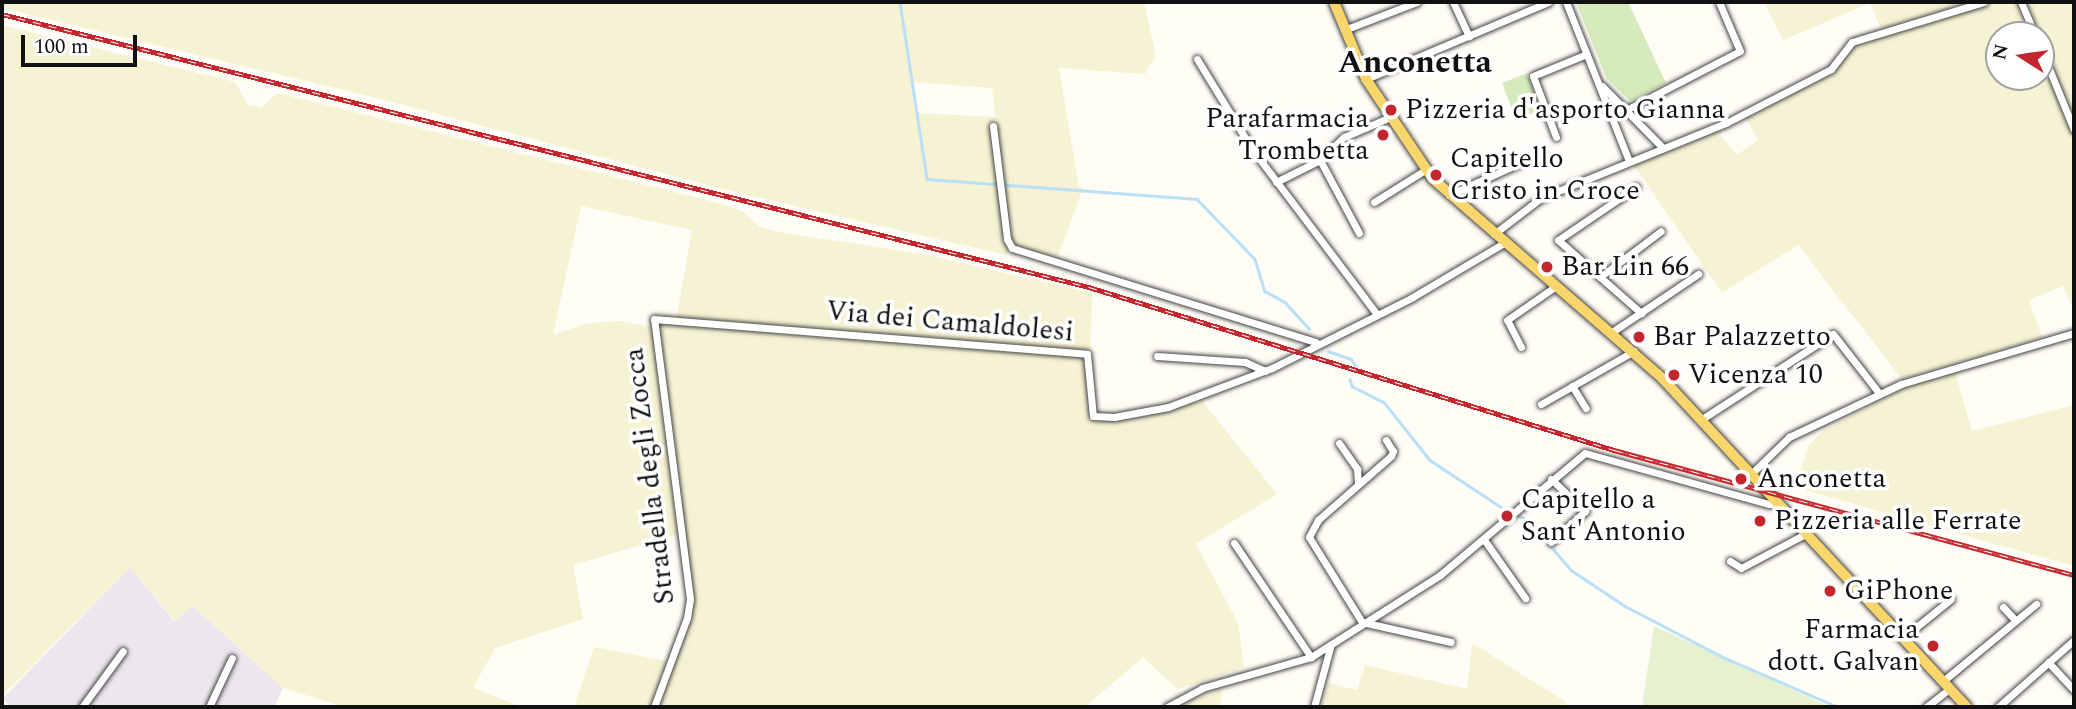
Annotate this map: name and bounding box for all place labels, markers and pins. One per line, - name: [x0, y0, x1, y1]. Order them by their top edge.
- place label: Pizzeria d'asporto Gianna: [1405, 93, 1725, 127]
- place label: Parafarmacia Trombetta: [1205, 102, 1369, 168]
- marker: Pizzeria d'asporto Gianna: [1383, 102, 1399, 118]
- marker: Parafarmacia Trombetta: [1375, 127, 1391, 143]
- place label: Capitello Cristo in Croce: [1450, 142, 1640, 208]
- marker: Capitello Cristo in Croce: [1428, 167, 1444, 183]
- place label: Bar Lin 66: [1561, 250, 1689, 284]
- marker: Bar Lin 66: [1539, 259, 1555, 275]
- place label: Bar Palazzetto: [1653, 320, 1831, 354]
- marker: Bar Palazzetto: [1631, 329, 1647, 345]
- place label: Vicenza 10: [1688, 358, 1823, 392]
- marker: Vicenza 10: [1666, 367, 1682, 383]
- place label: Anconetta: [1757, 462, 1886, 496]
- marker: Anconetta: [1731, 469, 1751, 489]
- place label: Capitello a Sant'Antonio: [1521, 483, 1686, 549]
- place label: Pizzeria alle Ferrate: [1774, 504, 2022, 538]
- marker: Capitello a Sant'Antonio: [1499, 508, 1515, 524]
- marker: Pizzeria alle Ferrate: [1752, 513, 1768, 529]
- place label: GiPhone: [1844, 574, 1953, 608]
- marker: GiPhone: [1822, 583, 1838, 599]
- place label: Farmacia dott. Galvan: [1768, 613, 1919, 679]
- marker: Farmacia dott. Galvan: [1925, 638, 1941, 654]

